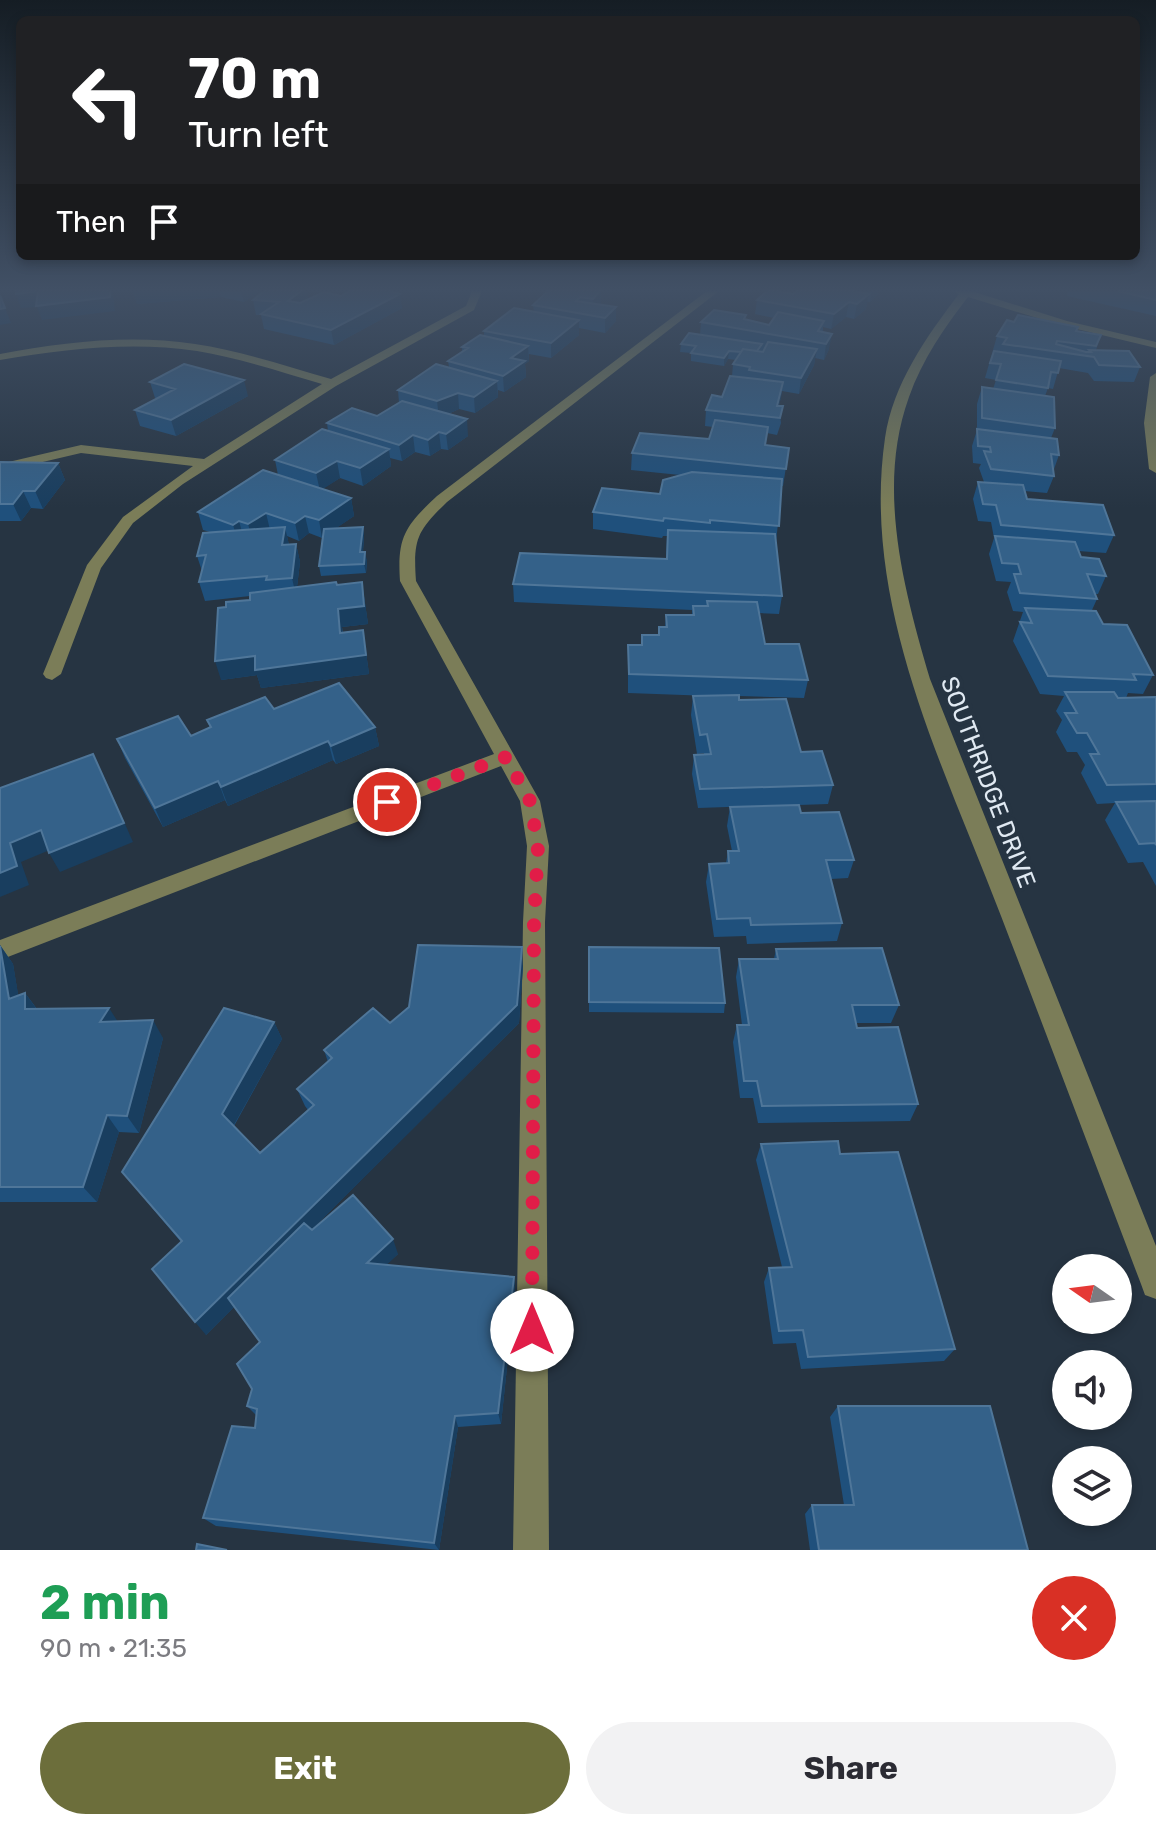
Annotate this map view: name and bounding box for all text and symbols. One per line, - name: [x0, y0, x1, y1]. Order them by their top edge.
- text: 70 m: [188, 46, 321, 112]
- icon: left: [56, 48, 160, 152]
- text: Turn left: [188, 113, 329, 156]
- icon: arrive: [142, 200, 186, 244]
- text: Then: [56, 204, 126, 240]
- street label: SOUTHRIDGE DRIVE: [935, 673, 1041, 891]
- pin: [353, 768, 421, 836]
- icon: arrive: [365, 780, 409, 824]
- north arrow: [1052, 1254, 1132, 1334]
- map controls: [1052, 1254, 1132, 1526]
- position arrow: [490, 1288, 574, 1372]
- button: sound: [1052, 1350, 1132, 1430]
- button: layers: [1052, 1446, 1132, 1526]
- text: 2 min: [40, 1574, 170, 1631]
- button: close: [1032, 1576, 1116, 1660]
- text: 90 m · 21:35: [40, 1633, 187, 1664]
- button: Exit: [40, 1722, 570, 1814]
- button: Share: [586, 1722, 1116, 1814]

